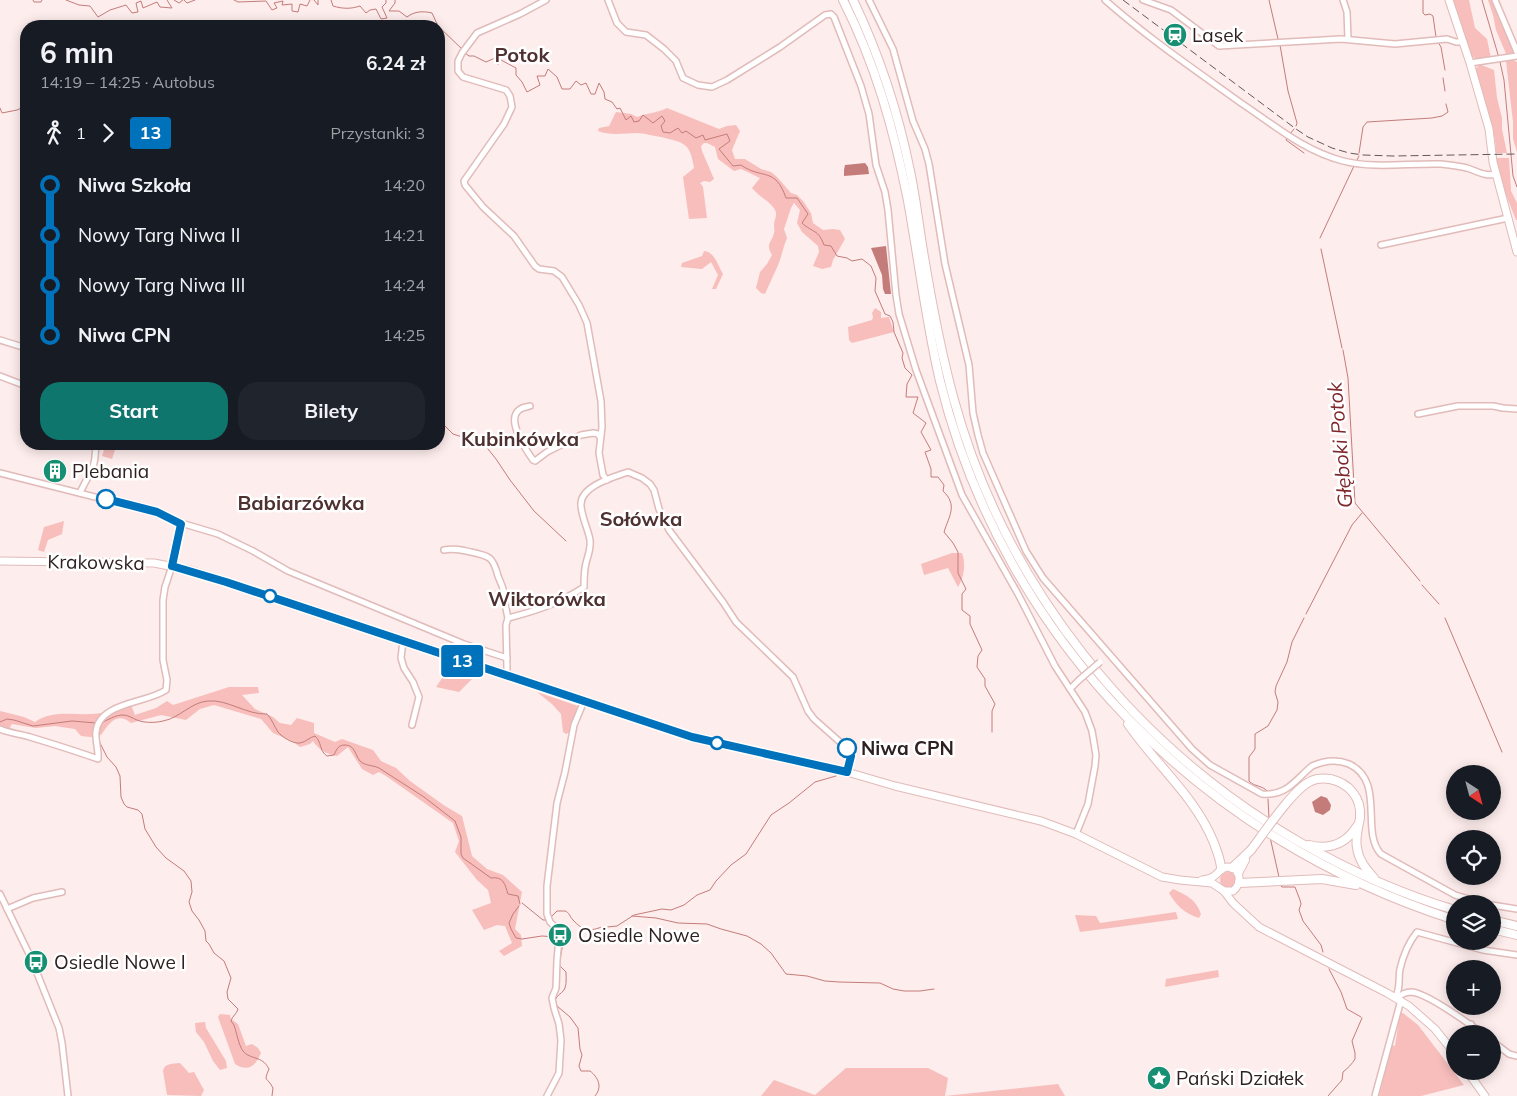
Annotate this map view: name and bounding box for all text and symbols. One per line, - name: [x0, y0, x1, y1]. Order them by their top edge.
- station icon: Lasek: [1162, 22, 1188, 48]
- place label: Lasek: [1192, 23, 1244, 47]
- text: 6 min: [40, 35, 114, 70]
- district label: Potok: [495, 42, 550, 67]
- text: 6.24 zł: [366, 51, 425, 75]
- text: 14:19 – 14:25 · Autobus: [40, 72, 215, 92]
- icon: walk: [40, 119, 68, 147]
- icon: forward: [94, 119, 122, 147]
- text: 13: [140, 121, 161, 144]
- text: 1: [76, 123, 86, 143]
- text: Przystanki: 3: [330, 123, 425, 143]
- text: Niwa Szkoła: [78, 173, 191, 197]
- text: 14:20: [383, 175, 425, 195]
- text: Nowy Targ Niwa II: [78, 223, 241, 247]
- text: 14:21: [383, 225, 425, 245]
- text: Nowy Targ Niwa III: [78, 273, 245, 297]
- text: 14:24: [383, 275, 425, 295]
- text: Niwa CPN: [78, 323, 171, 347]
- text: 14:25: [383, 325, 425, 345]
- water label: Głęboki Potok: [1321, 380, 1357, 509]
- button: Start: [40, 382, 228, 440]
- button: Bilety: [238, 382, 425, 440]
- district label: Kubinkówka: [461, 426, 579, 451]
- building icon: Plebania: [42, 458, 68, 484]
- place label: Plebania: [72, 459, 149, 483]
- unlabelled marker: [96, 489, 116, 509]
- district label: Babiarzówka: [237, 490, 365, 515]
- district label: Sołówka: [600, 506, 682, 531]
- street label: Krakowska: [47, 549, 145, 575]
- district label: Wiktorówka: [488, 586, 606, 611]
- unlabelled marker: [263, 589, 277, 603]
- line badge: 13: [440, 645, 484, 677]
- text: 13: [451, 649, 473, 672]
- unlabelled marker: [710, 736, 724, 750]
- place label: Niwa CPN: [861, 736, 954, 760]
- marker: Niwa CPN: [837, 738, 857, 758]
- north arrow: [1446, 765, 1501, 820]
- map controls: [1446, 765, 1501, 1080]
- button: locate: [1446, 830, 1501, 885]
- button: layers: [1446, 895, 1501, 950]
- bus stop icon: Osiedle Nowe: [547, 922, 573, 948]
- place label: Osiedle Nowe: [578, 923, 700, 947]
- bus stop icon: Osiedle Nowe I: [23, 949, 49, 975]
- place label: Osiedle Nowe I: [54, 950, 186, 974]
- button: +: [1446, 960, 1501, 1015]
- button: −: [1446, 1025, 1501, 1080]
- place icon: Pański Działek: [1146, 1065, 1172, 1091]
- place label: Pański Działek: [1176, 1066, 1304, 1090]

